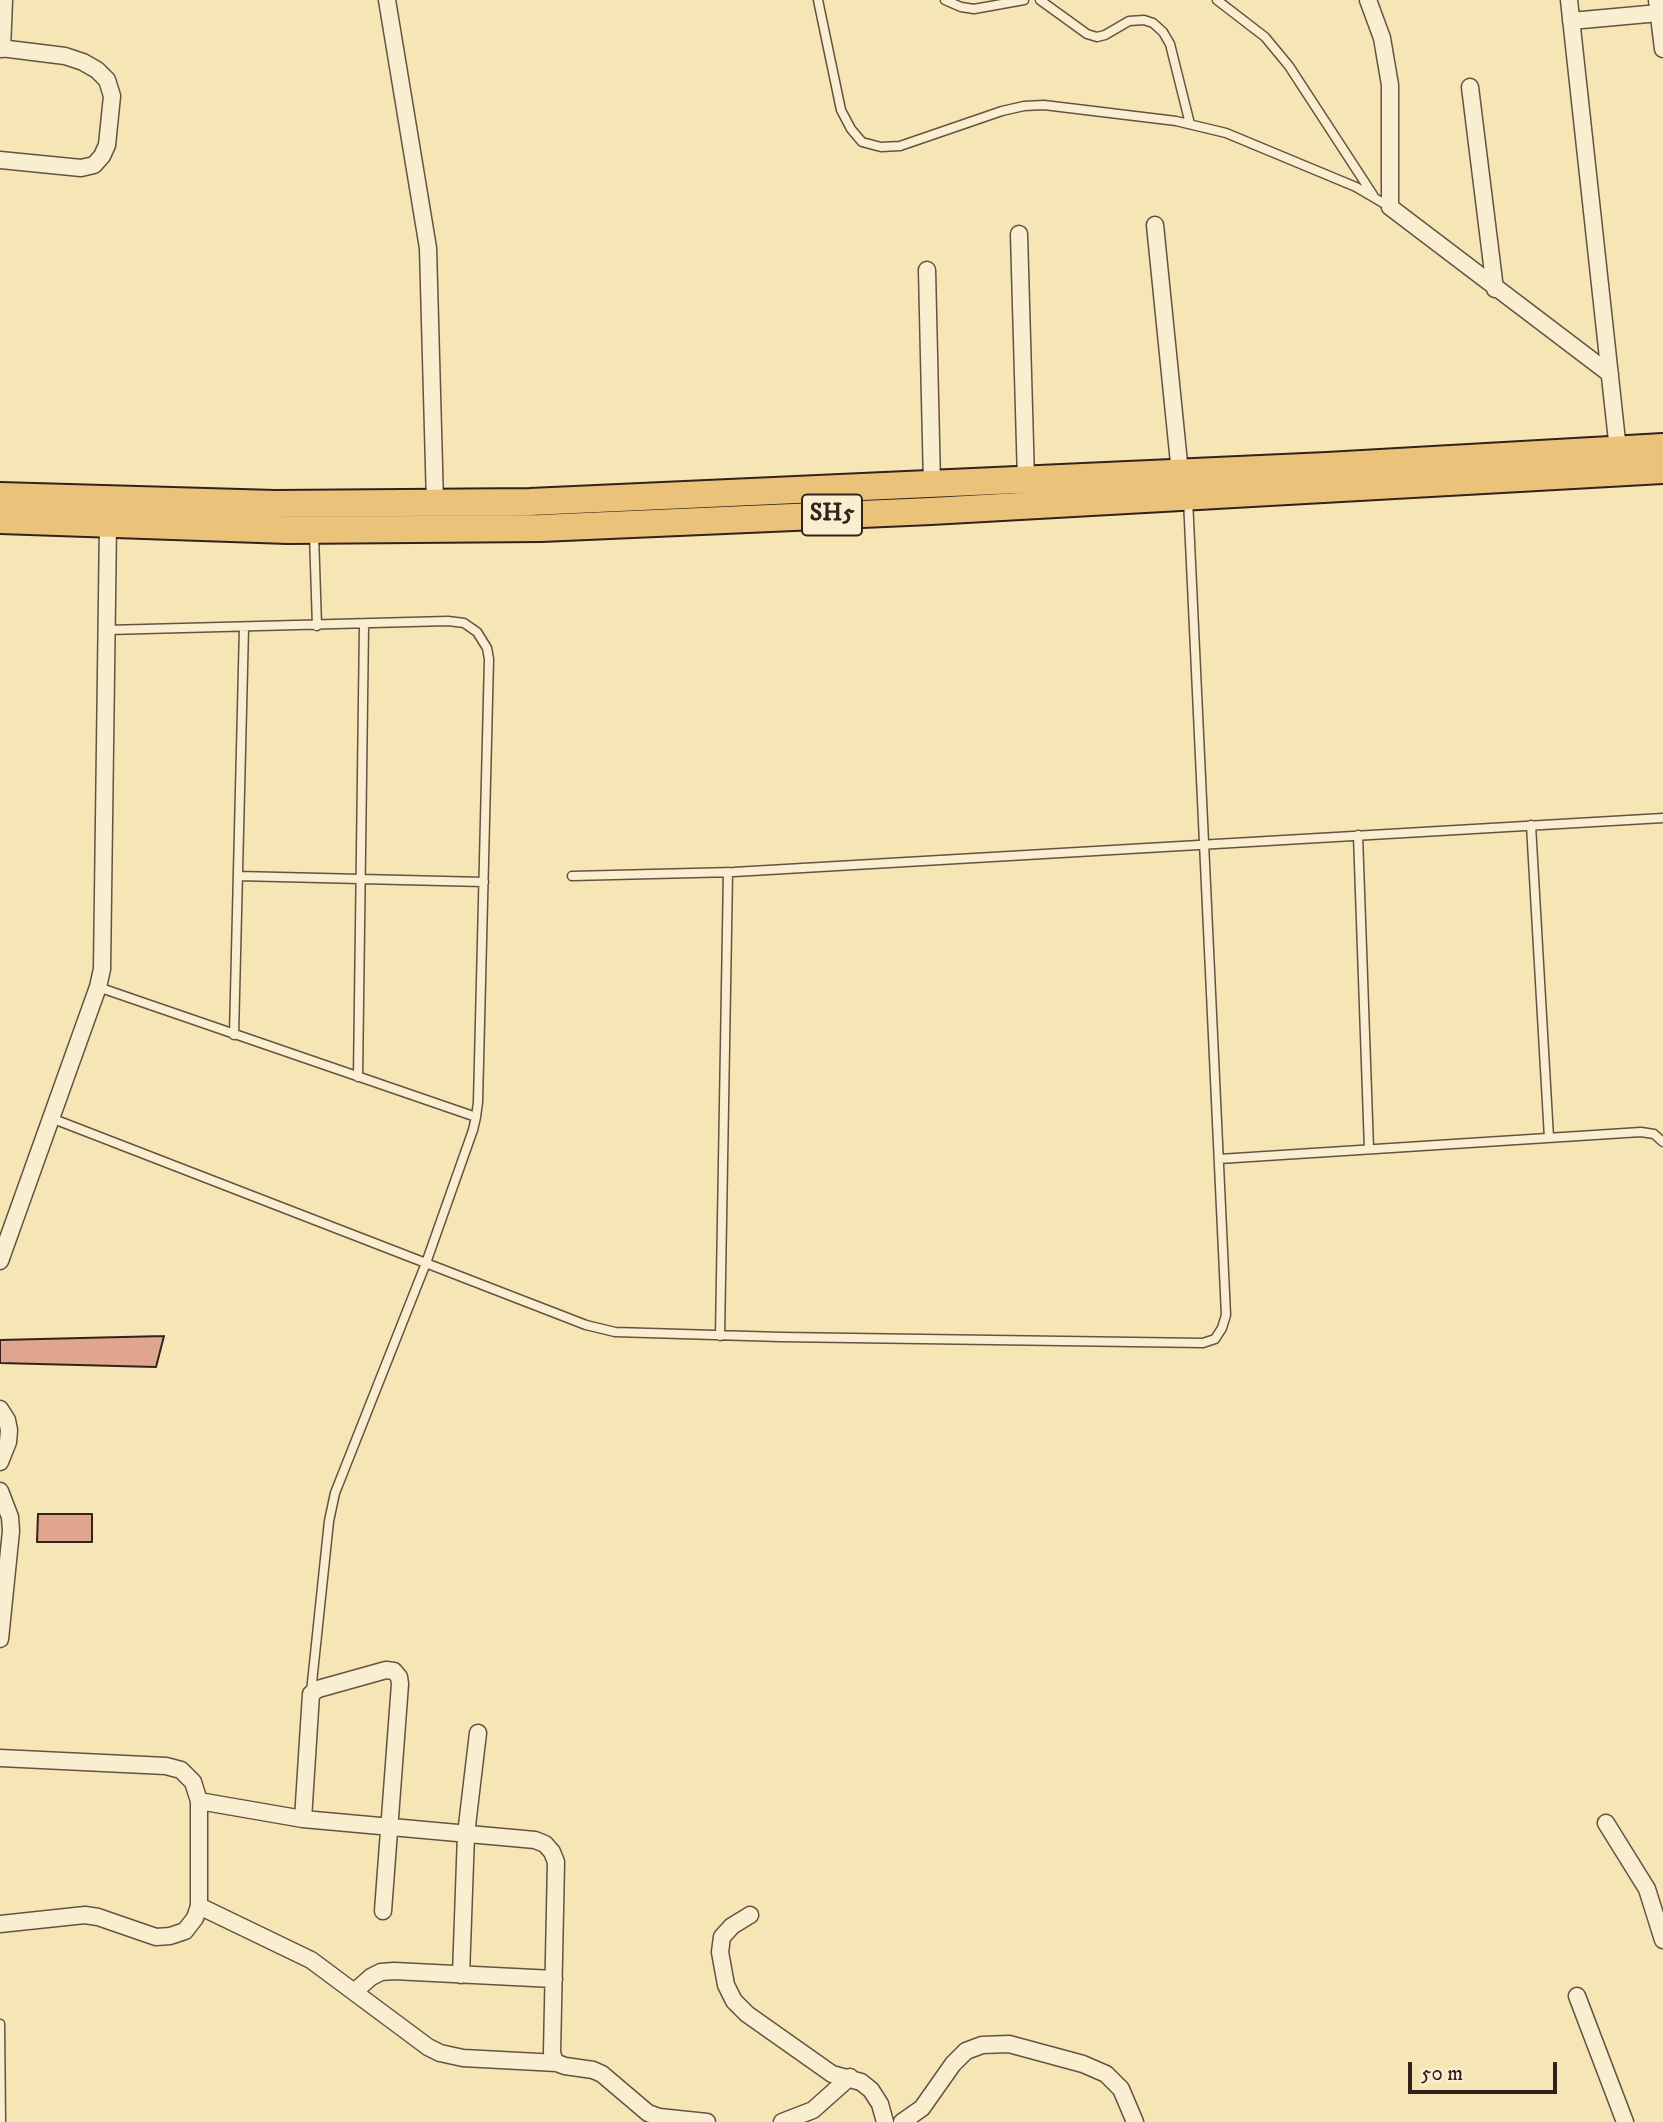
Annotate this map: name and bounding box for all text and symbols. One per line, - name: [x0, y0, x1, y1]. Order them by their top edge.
- road number: SH5: [802, 494, 862, 536]
- scale bar: [1411, 2048, 1560, 2092]
- text: 50 m: [1421, 2061, 1463, 2087]

